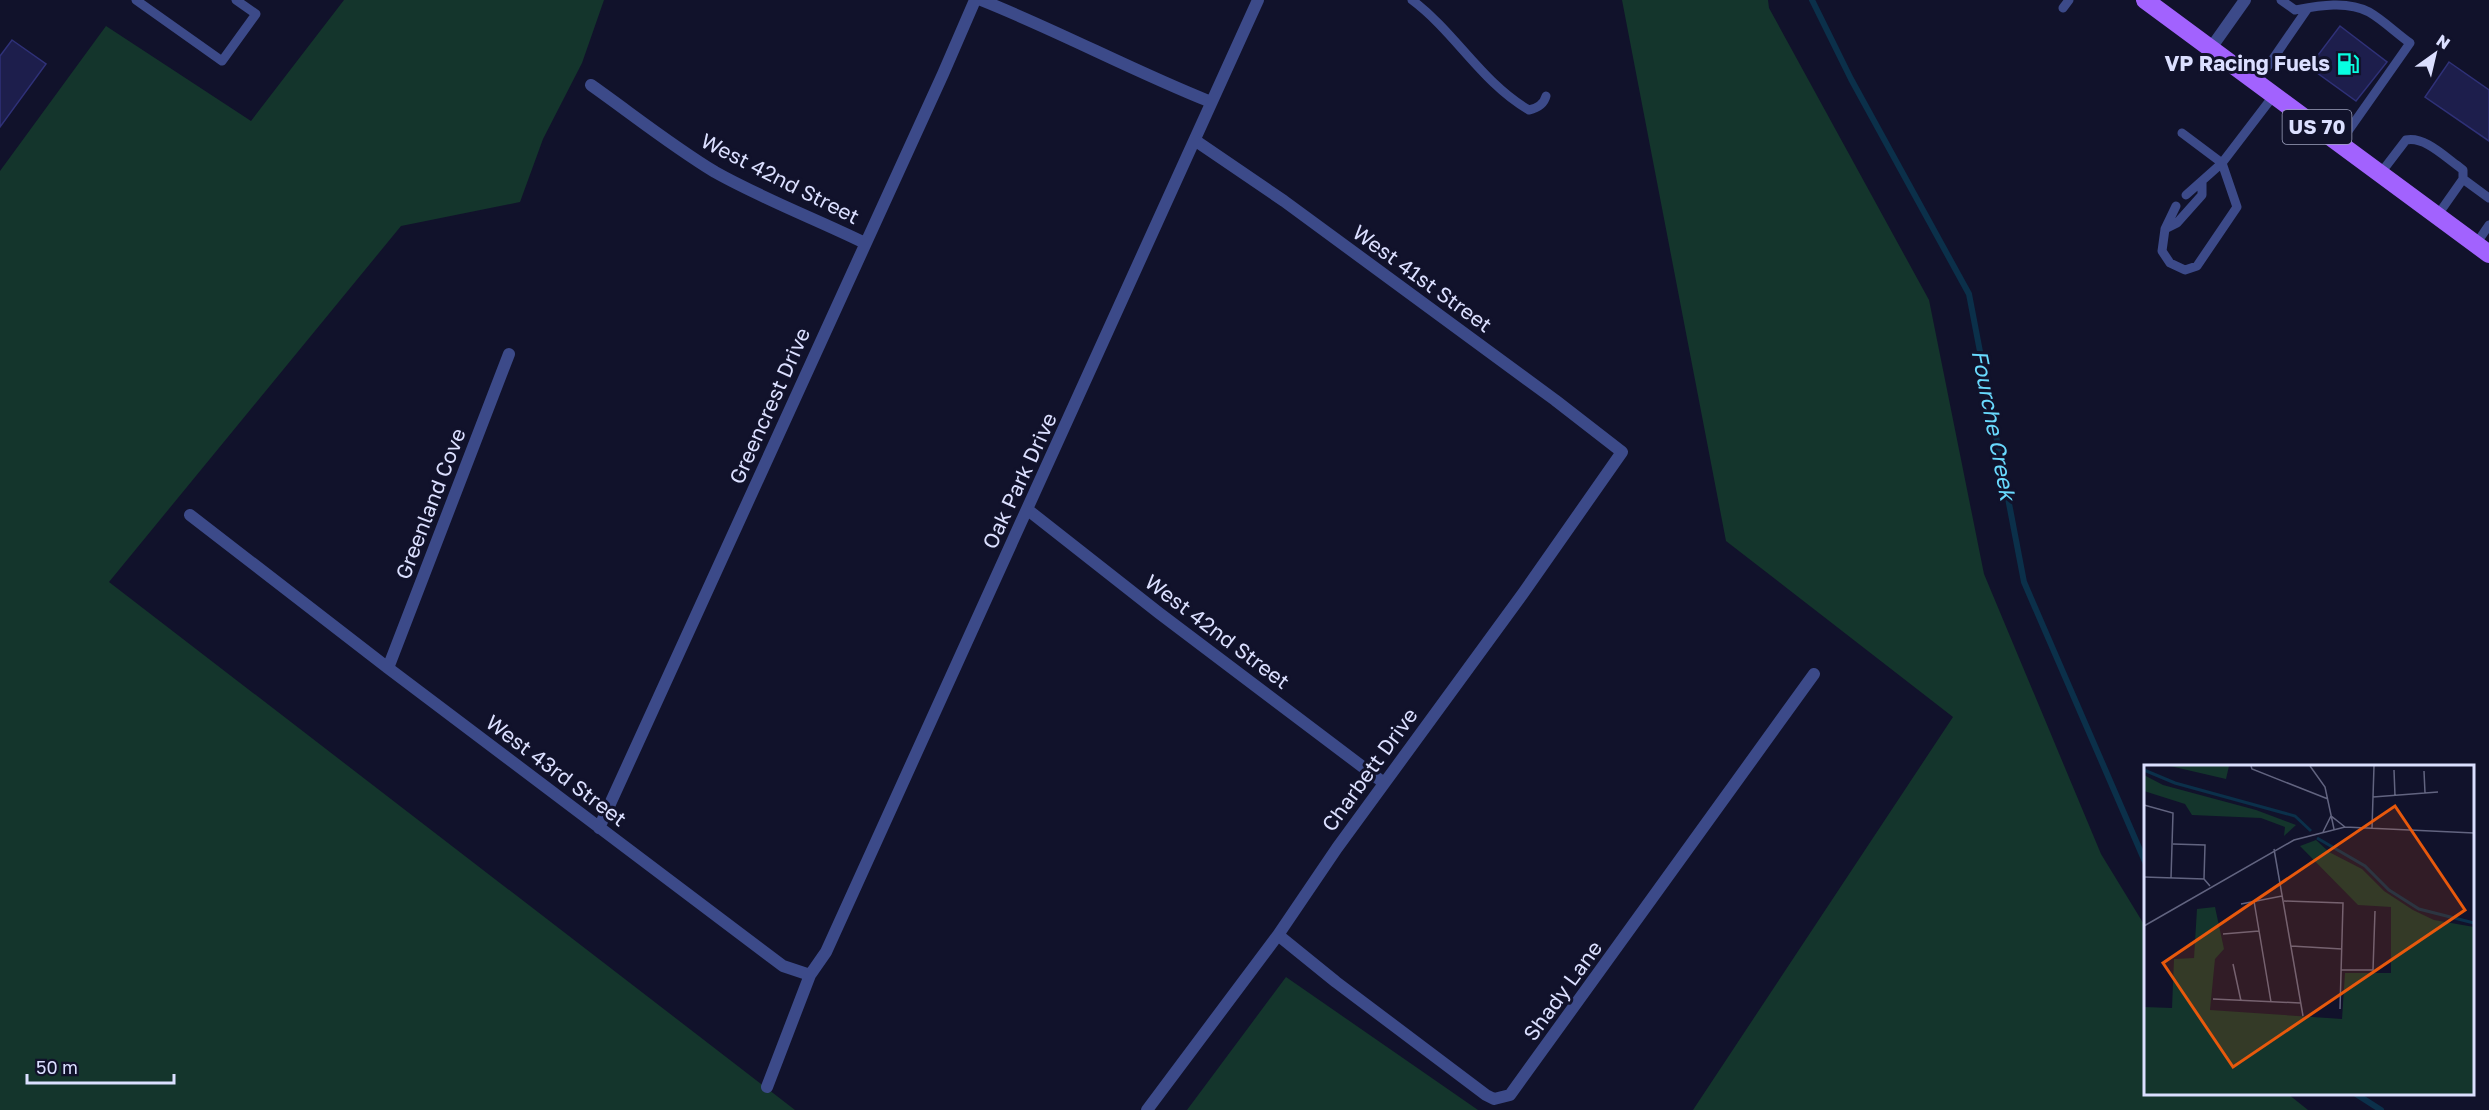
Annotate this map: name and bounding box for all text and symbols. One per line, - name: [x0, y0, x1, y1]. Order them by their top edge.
- north arrow: [2405, 24, 2465, 84]
- text: N: [2433, 30, 2454, 53]
- place label: VP Racing Fuels: [2164, 50, 2330, 76]
- fuel station icon: VP Racing Fuels: [2335, 51, 2361, 77]
- road number: US 70: [2282, 110, 2352, 144]
- street label: West 42nd Street: [697, 127, 864, 229]
- street label: West 41st Street: [1348, 219, 1497, 338]
- street label: Greencrest Drive: [723, 323, 815, 488]
- water label: Fourche Creek: [1967, 347, 2023, 505]
- street label: Oak Park Drive: [976, 408, 1062, 553]
- street label: Greenland Cove: [389, 424, 471, 583]
- street label: West 42nd Street: [1140, 568, 1295, 694]
- street label: Charbett Drive: [1316, 703, 1423, 836]
- street label: West 43rd Street: [481, 709, 632, 832]
- inset map: [2144, 765, 2474, 1095]
- street label: Shady Lane: [1517, 935, 1607, 1046]
- scale bar: [27, 1047, 174, 1085]
- text: 50 m: [36, 1056, 78, 1078]

